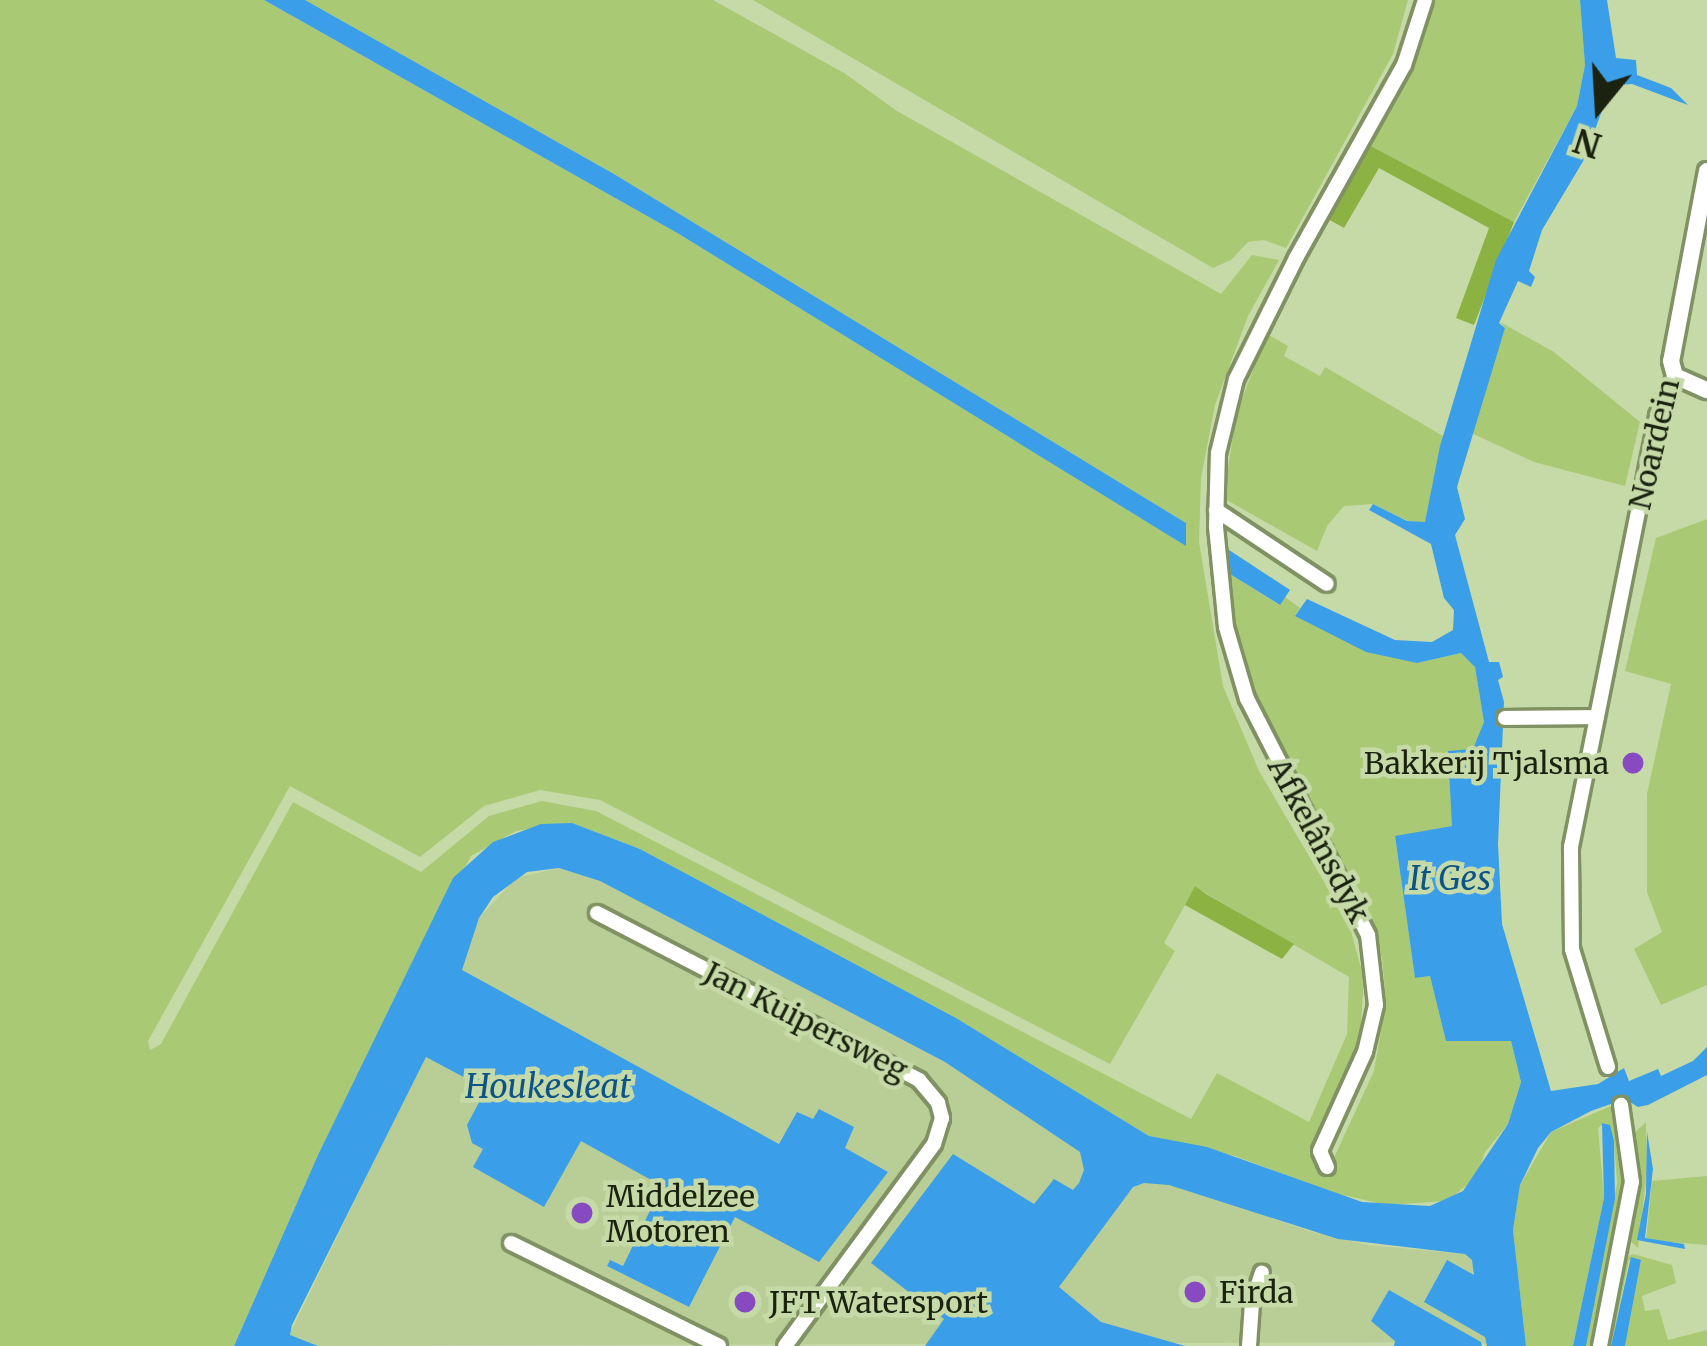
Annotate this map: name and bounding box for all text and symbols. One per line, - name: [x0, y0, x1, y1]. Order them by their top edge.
- north arrow: [1539, 48, 1659, 168]
- text: N: [1569, 119, 1606, 166]
- street label: Noardein: [1621, 375, 1687, 513]
- place label: Bakkerij Tjalsma: [1364, 745, 1609, 781]
- marker: Bakkerij Tjalsma: [1620, 750, 1646, 776]
- street label: Afkelânsdyk: [1261, 752, 1377, 928]
- water label: It Ges: [1409, 859, 1491, 899]
- street label: Jan Kuipersweg: [698, 954, 914, 1088]
- water label: Houkesleat: [465, 1067, 631, 1107]
- place label: Middelzee Motoren: [606, 1178, 755, 1248]
- marker: Middelzee Motoren: [569, 1200, 595, 1226]
- place label: Firda: [1219, 1274, 1294, 1310]
- marker: Firda: [1182, 1279, 1208, 1305]
- place label: JFT Watersport: [769, 1284, 988, 1320]
- marker: JFT Watersport: [732, 1289, 758, 1315]

